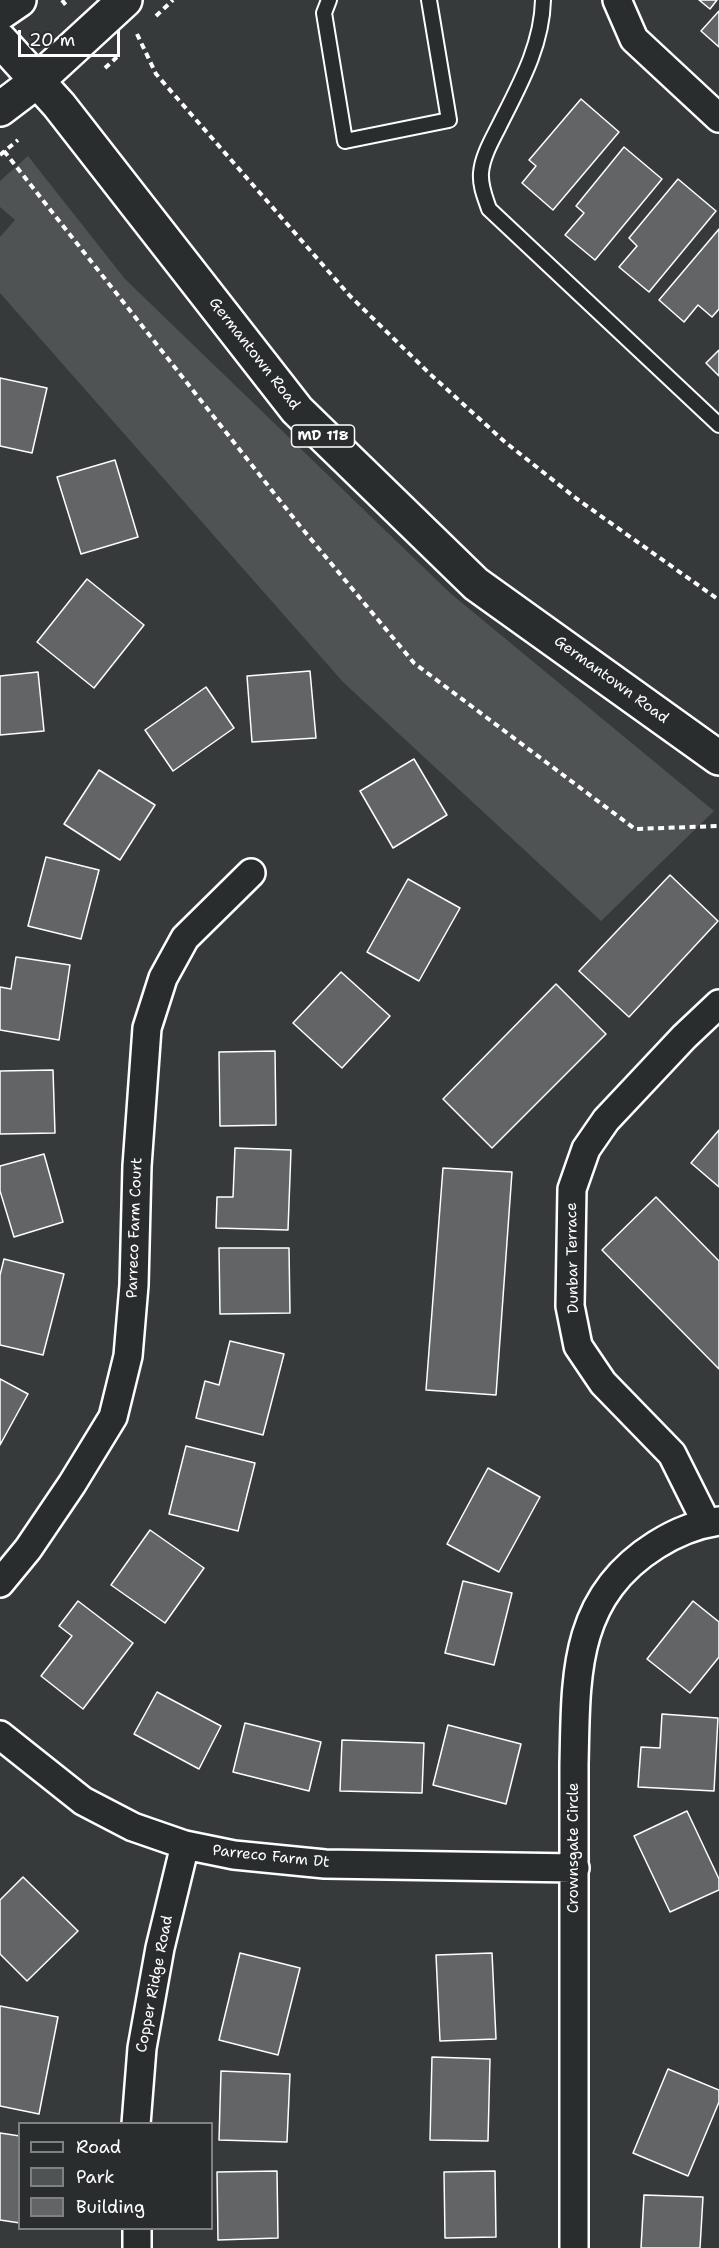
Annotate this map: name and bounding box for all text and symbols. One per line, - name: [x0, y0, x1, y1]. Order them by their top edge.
- scale bar: [21, 18, 123, 56]
- text: 20 m: [29, 28, 75, 52]
- street label: Germantown Road: [205, 294, 303, 414]
- road number: MD 118: [292, 425, 354, 447]
- street label: Germantown Road: [550, 632, 672, 728]
- street label: Parreco Farm Court: [124, 1157, 146, 1299]
- street label: Dunbar Terrace: [563, 1202, 583, 1314]
- street label: Crownsgate Circle: [565, 1783, 583, 1913]
- street label: Parreco Farm Dt: [212, 1842, 330, 1872]
- street label: Copper Ridge Road: [133, 1914, 177, 2054]
- legend: [18, 2122, 213, 2230]
- text: Road: [76, 2135, 121, 2159]
- text: Park: [76, 2165, 115, 2189]
- text: Building: [76, 2195, 145, 2219]

